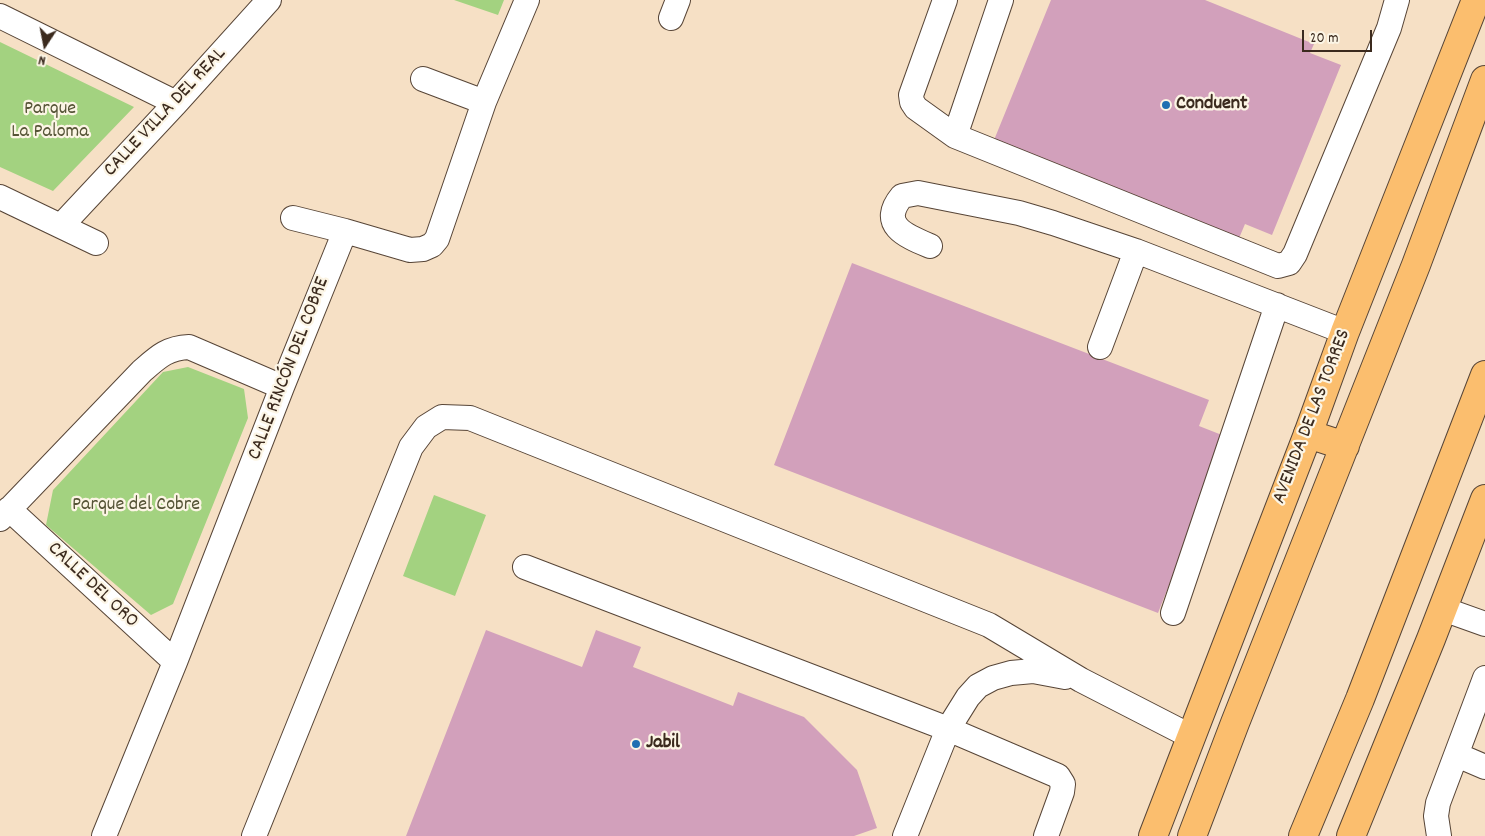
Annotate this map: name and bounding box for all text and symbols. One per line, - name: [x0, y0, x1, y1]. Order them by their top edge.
- north arrow: [20, 20, 70, 70]
- scale bar: [1305, 20, 1375, 52]
- text: 20 m: [1310, 28, 1338, 50]
- street label: CALLE VILLA DEL REAL: [100, 43, 232, 183]
- text: N: [37, 49, 47, 70]
- place label: Conduent: [1176, 93, 1247, 117]
- park label: Parque La Paloma: [11, 98, 89, 145]
- marker: Conduent: [1160, 99, 1172, 111]
- street label: CALLE RINCÓN DEL COBRE: [244, 274, 336, 464]
- street label: AVENIDA DE LAS TORRES: [1269, 326, 1357, 508]
- park label: Parque del Cobre: [72, 494, 200, 518]
- street label: CALLE DEL ORO: [42, 538, 142, 634]
- place label: Jabil: [646, 732, 680, 756]
- marker: Jabil: [630, 738, 642, 750]

